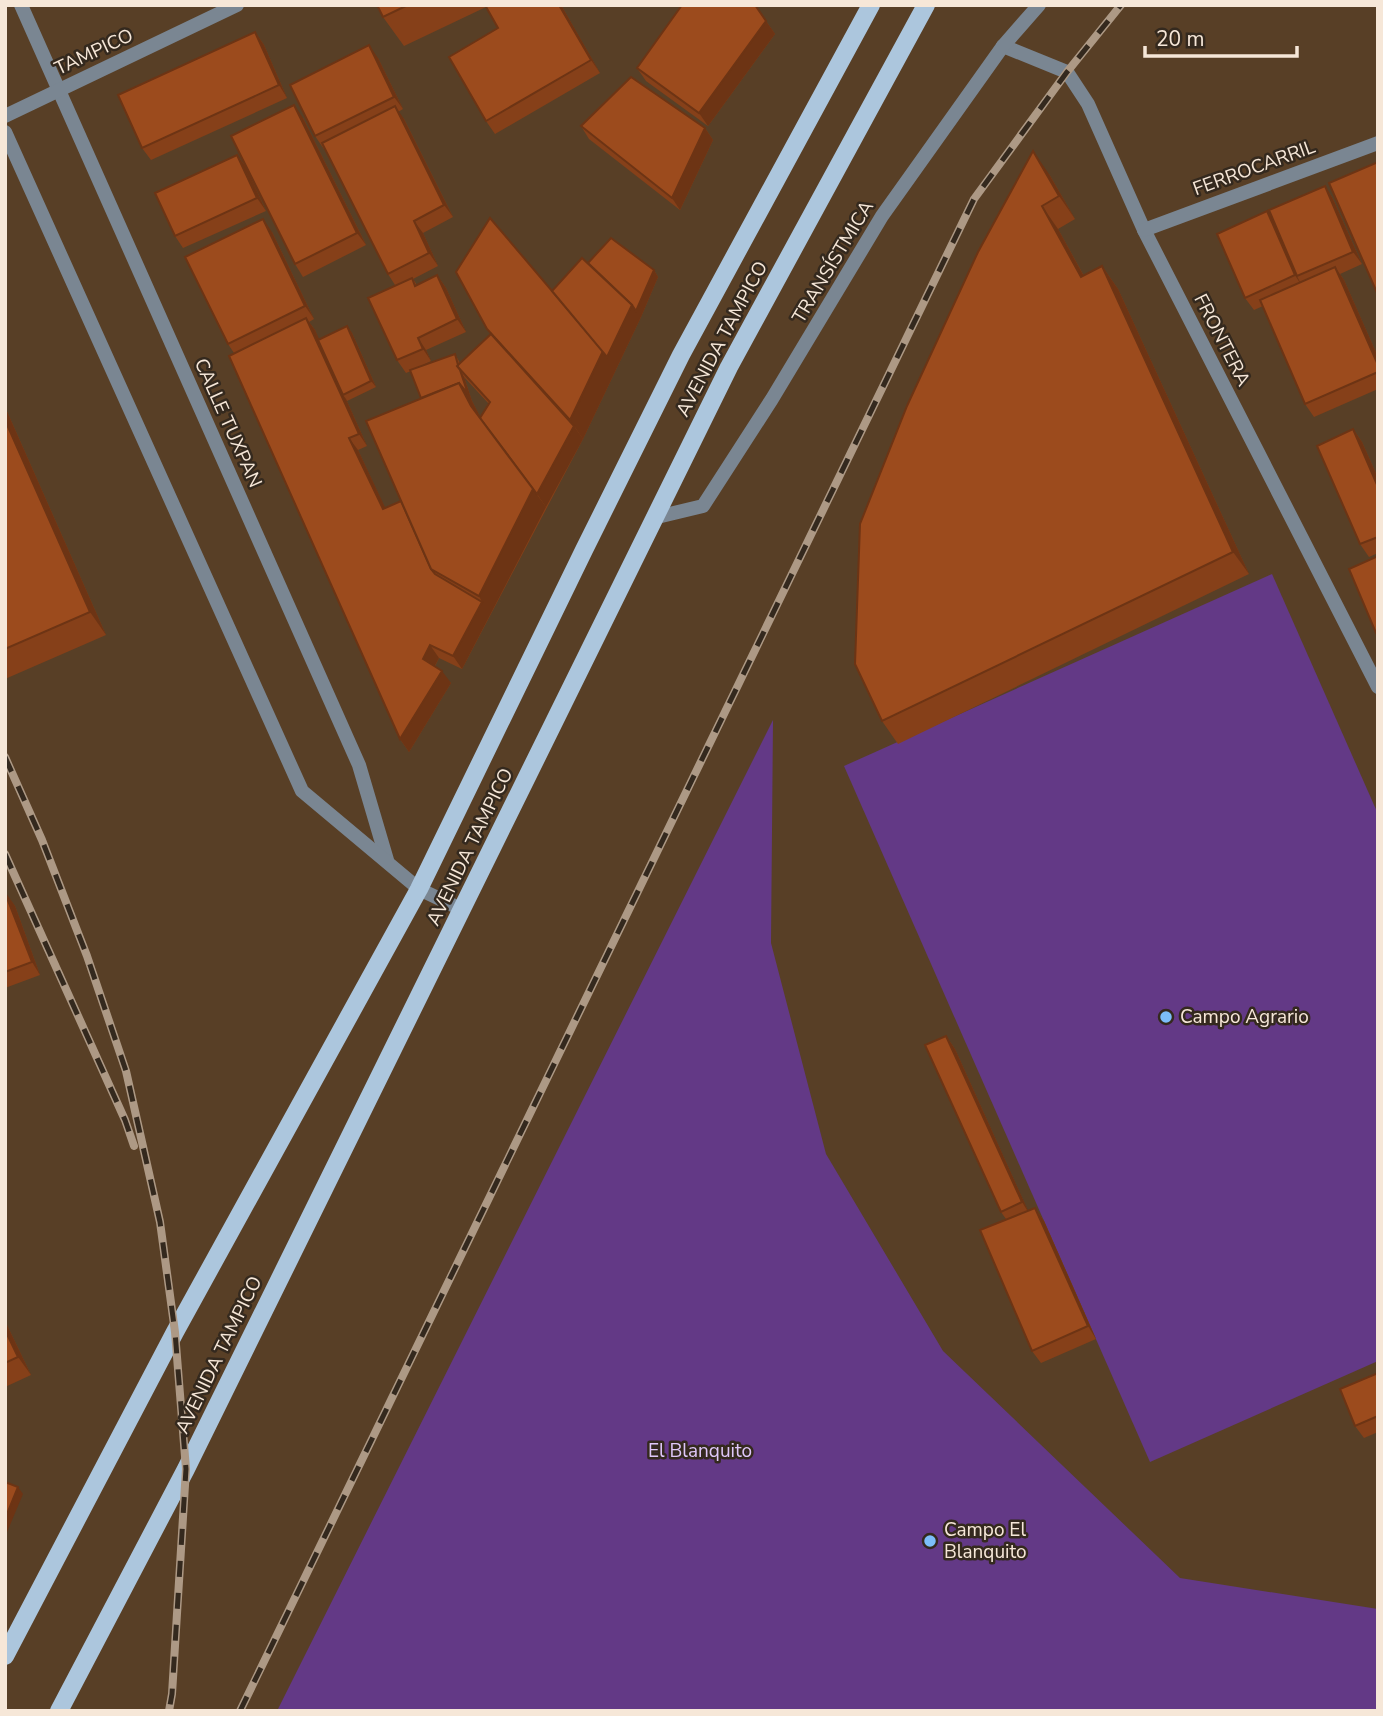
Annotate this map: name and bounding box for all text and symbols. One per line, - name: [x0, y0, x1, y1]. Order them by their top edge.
- scale bar: [1145, 14, 1297, 58]
- street label: TAMPICO: [50, 22, 138, 82]
- text: 20 m: [1156, 25, 1205, 53]
- street label: FERROCARRIL: [1189, 134, 1319, 202]
- street label: TRANSÍSTMICA: [786, 196, 880, 328]
- street label: AVENIDA TAMPICO: [670, 257, 774, 421]
- street label: FRONTERA: [1188, 289, 1256, 391]
- street label: CALLE TUXPAN: [188, 354, 268, 492]
- street label: AVENIDA TAMPICO: [421, 764, 519, 930]
- place label: Campo Agrario: [1180, 1004, 1309, 1030]
- marker: Campo Agrario: [1158, 1009, 1174, 1025]
- street label: AVENIDA TAMPICO: [170, 1272, 268, 1438]
- park label: El Blanquito: [648, 1438, 752, 1464]
- place label: Campo El Blanquito: [944, 1517, 1027, 1565]
- marker: Campo El Blanquito: [922, 1533, 938, 1549]

